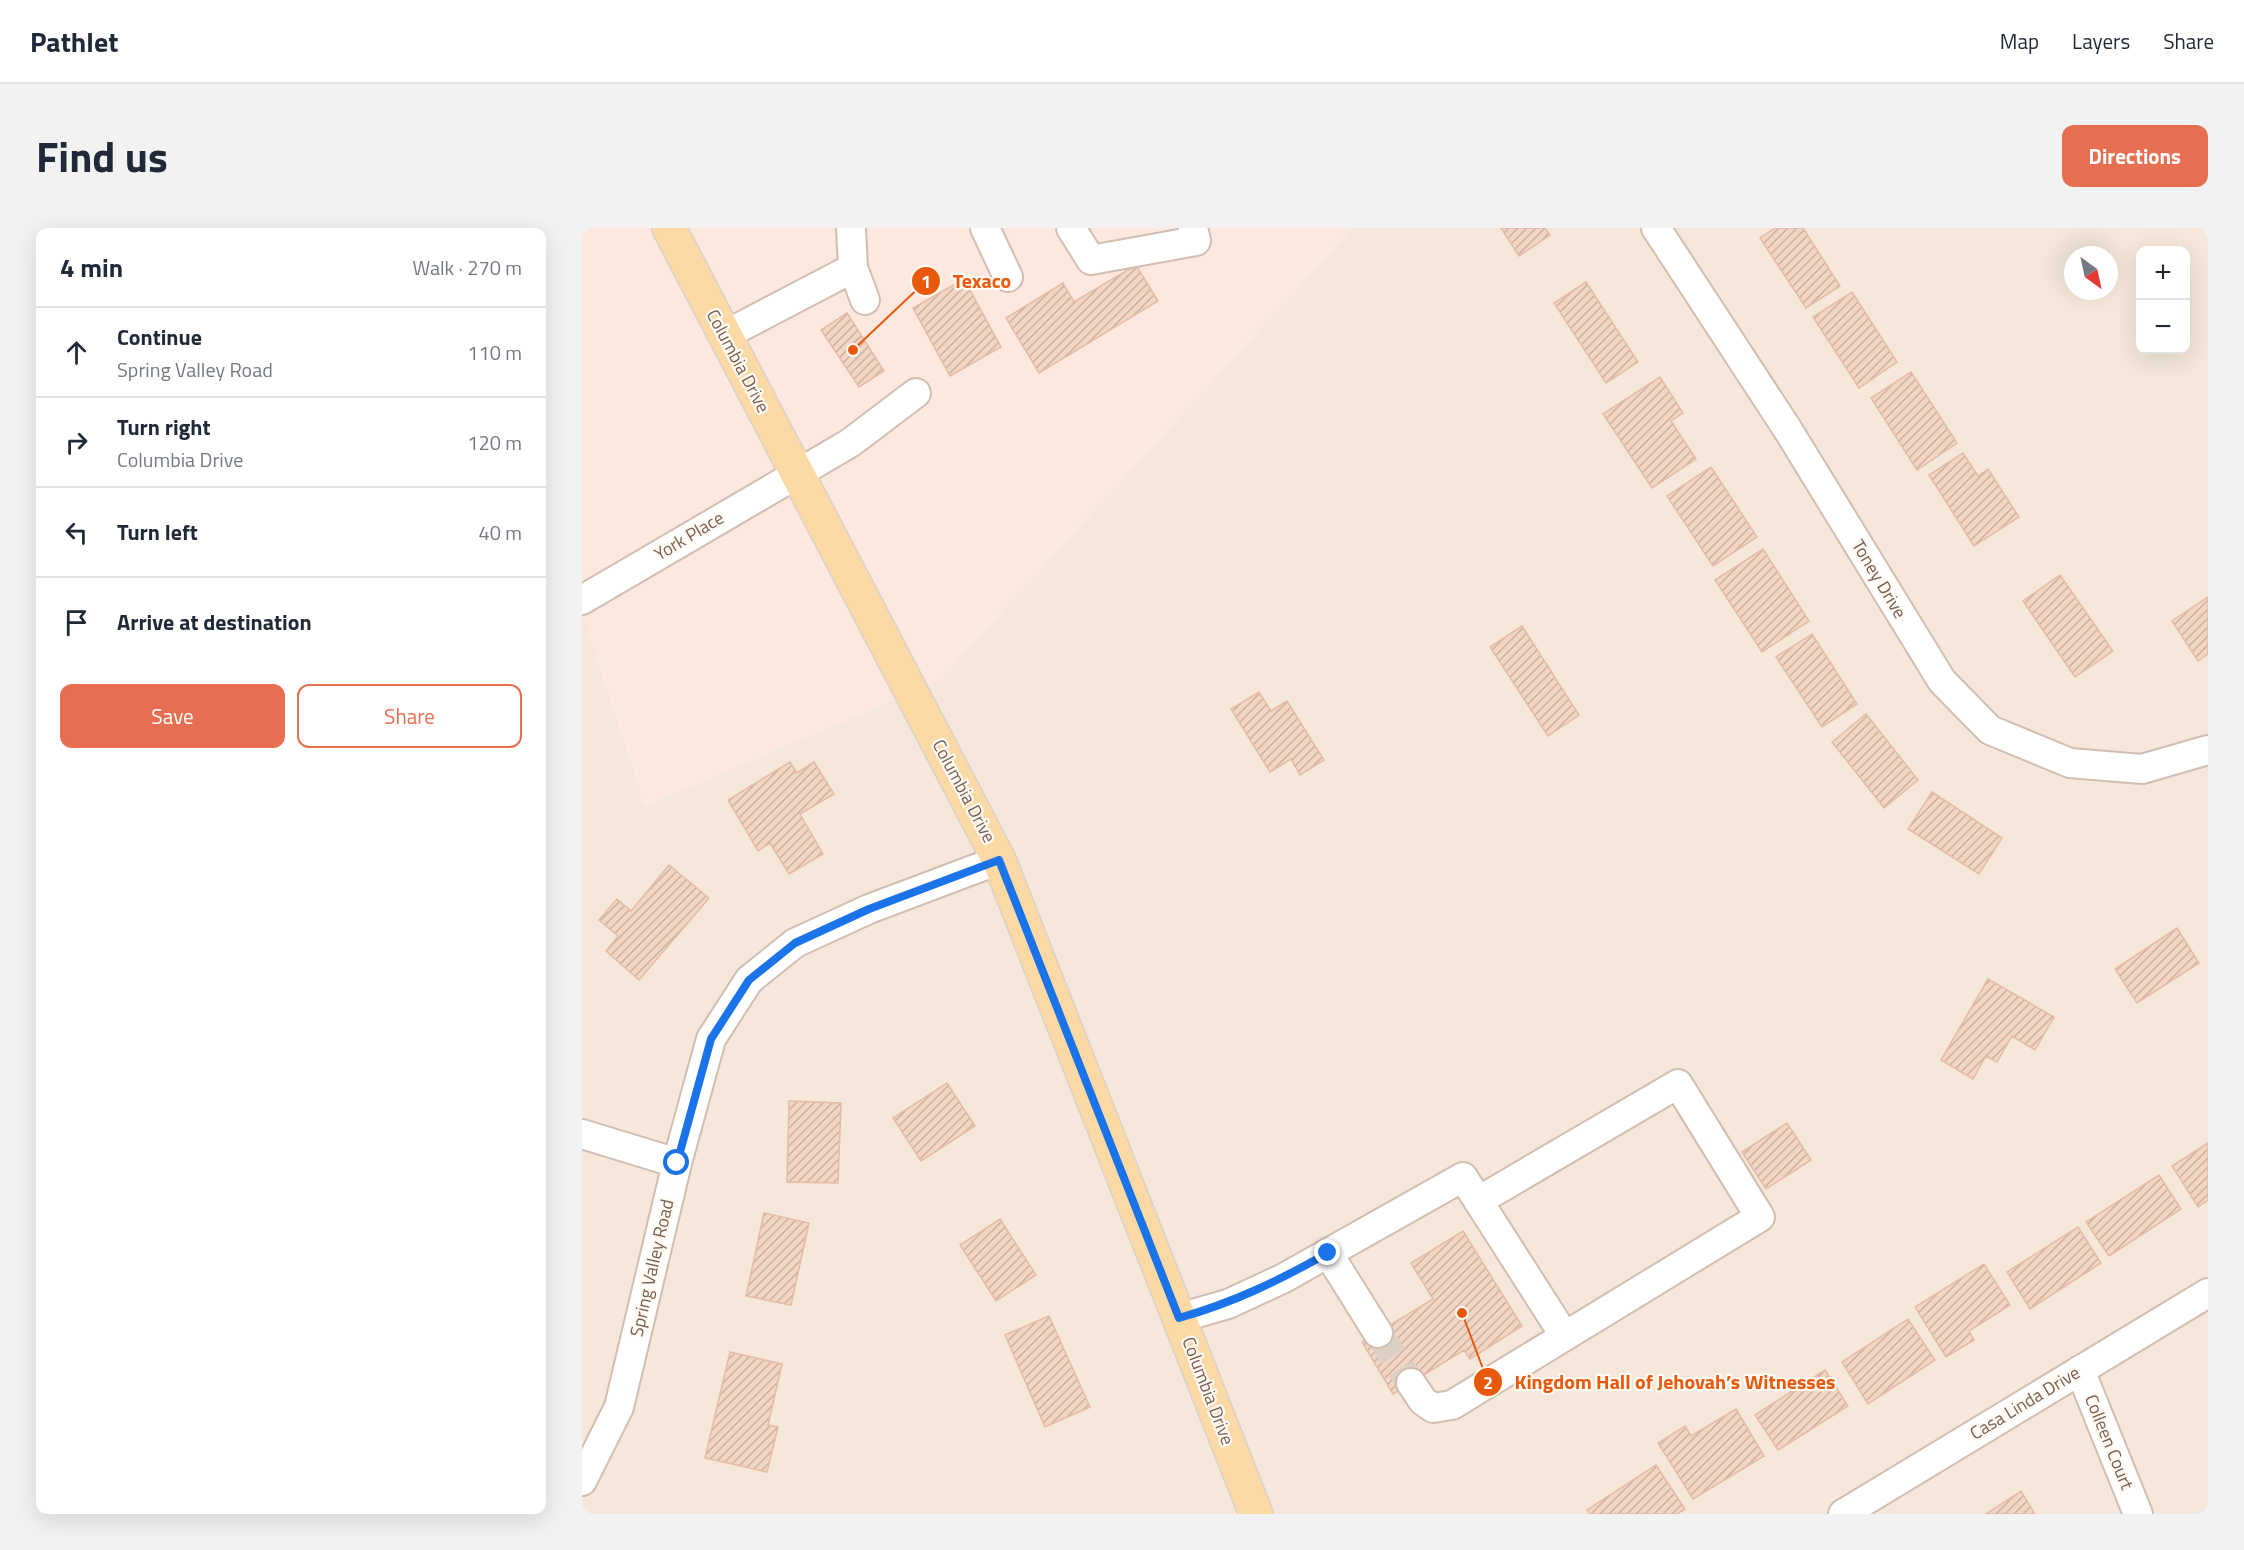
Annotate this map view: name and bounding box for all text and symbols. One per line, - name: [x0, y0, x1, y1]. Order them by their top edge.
- text: Pathlet: [30, 20, 118, 63]
- text: Map: [2000, 25, 2039, 57]
- text: Layers: [2072, 25, 2130, 57]
- text: Share: [2163, 25, 2214, 57]
- text: Find us: [36, 124, 168, 188]
- button: Directions: [2062, 125, 2208, 187]
- north arrow: [2064, 246, 2118, 300]
- map controls: [2136, 246, 2190, 354]
- button: +: [2136, 246, 2190, 300]
- text: 4 min: [60, 248, 123, 287]
- text: Walk · 270 m: [413, 252, 522, 283]
- callout: Texaco: [911, 262, 1023, 300]
- text: Texaco: [953, 265, 1011, 296]
- text: 1: [921, 268, 931, 295]
- button: −: [2136, 300, 2190, 354]
- street label: Columbia Drive: [700, 304, 777, 417]
- text: Continue: [117, 320, 202, 354]
- icon: ahead: [60, 336, 93, 369]
- text: 110 m: [467, 337, 522, 368]
- text: Spring Valley Road: [117, 354, 273, 385]
- text: Turn right: [117, 410, 211, 444]
- icon: right: [60, 426, 93, 459]
- text: 120 m: [467, 427, 522, 458]
- text: Columbia Drive: [117, 444, 243, 475]
- street label: York Place: [649, 504, 729, 567]
- text: Turn left: [117, 515, 198, 549]
- icon: left: [60, 516, 93, 549]
- text: 40 m: [478, 517, 522, 548]
- street label: Toney Drive: [1845, 534, 1914, 623]
- text: Arrive at destination: [117, 605, 312, 639]
- icon: arrive: [60, 606, 93, 639]
- button: Save: [60, 684, 285, 748]
- button: Share: [297, 684, 522, 748]
- street label: Columbia Drive: [926, 734, 1003, 847]
- route start: [663, 1149, 689, 1175]
- street label: Spring Valley Road: [623, 1197, 680, 1339]
- route end: [1314, 1239, 1340, 1265]
- street label: Columbia Drive: [1176, 1333, 1241, 1449]
- street label: Casa Linda Drive: [1965, 1359, 2085, 1446]
- callout: Kingdom Hall of Jehovah’s Witnesses: [1473, 1363, 1848, 1401]
- text: Kingdom Hall of Jehovah’s Witnesses: [1515, 1366, 1835, 1397]
- text: 2: [1483, 1369, 1493, 1396]
- street label: Colleen Court: [2078, 1390, 2141, 1494]

